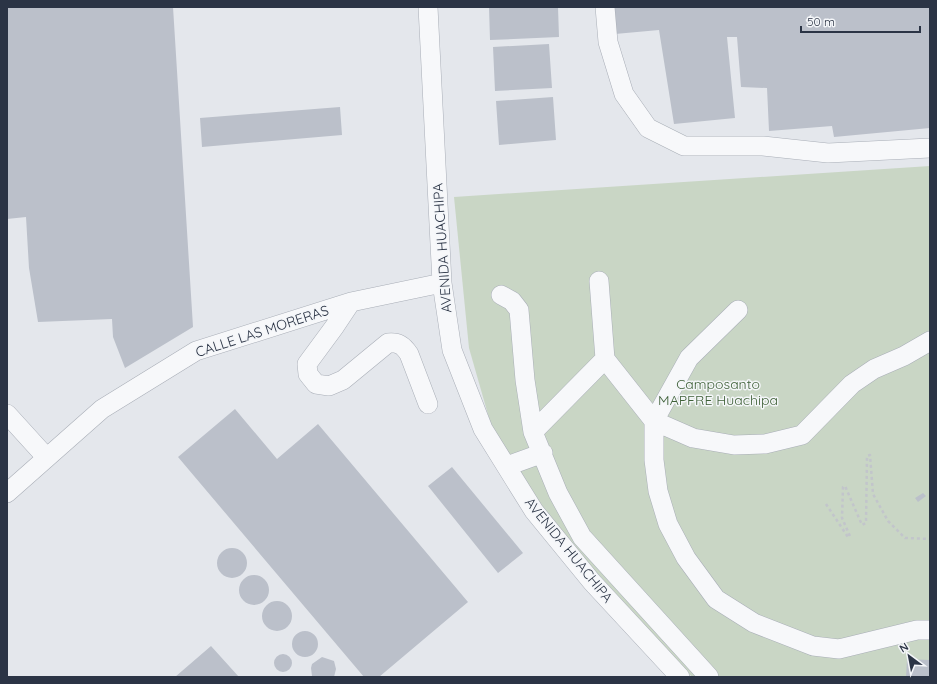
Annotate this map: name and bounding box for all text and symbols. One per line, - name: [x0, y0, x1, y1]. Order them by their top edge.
- scale bar: [801, 8, 920, 34]
- text: 50 m: [807, 14, 835, 29]
- street label: AVENIDA HUACHIPA: [428, 182, 456, 314]
- street label: CALLE LAS MORERAS: [193, 301, 331, 361]
- park label: Camposanto MAPFRE Huachipa: [658, 375, 778, 409]
- street label: AVENIDA HUACHIPA: [521, 494, 617, 606]
- north arrow: [889, 636, 929, 676]
- text: N: [897, 639, 911, 656]

